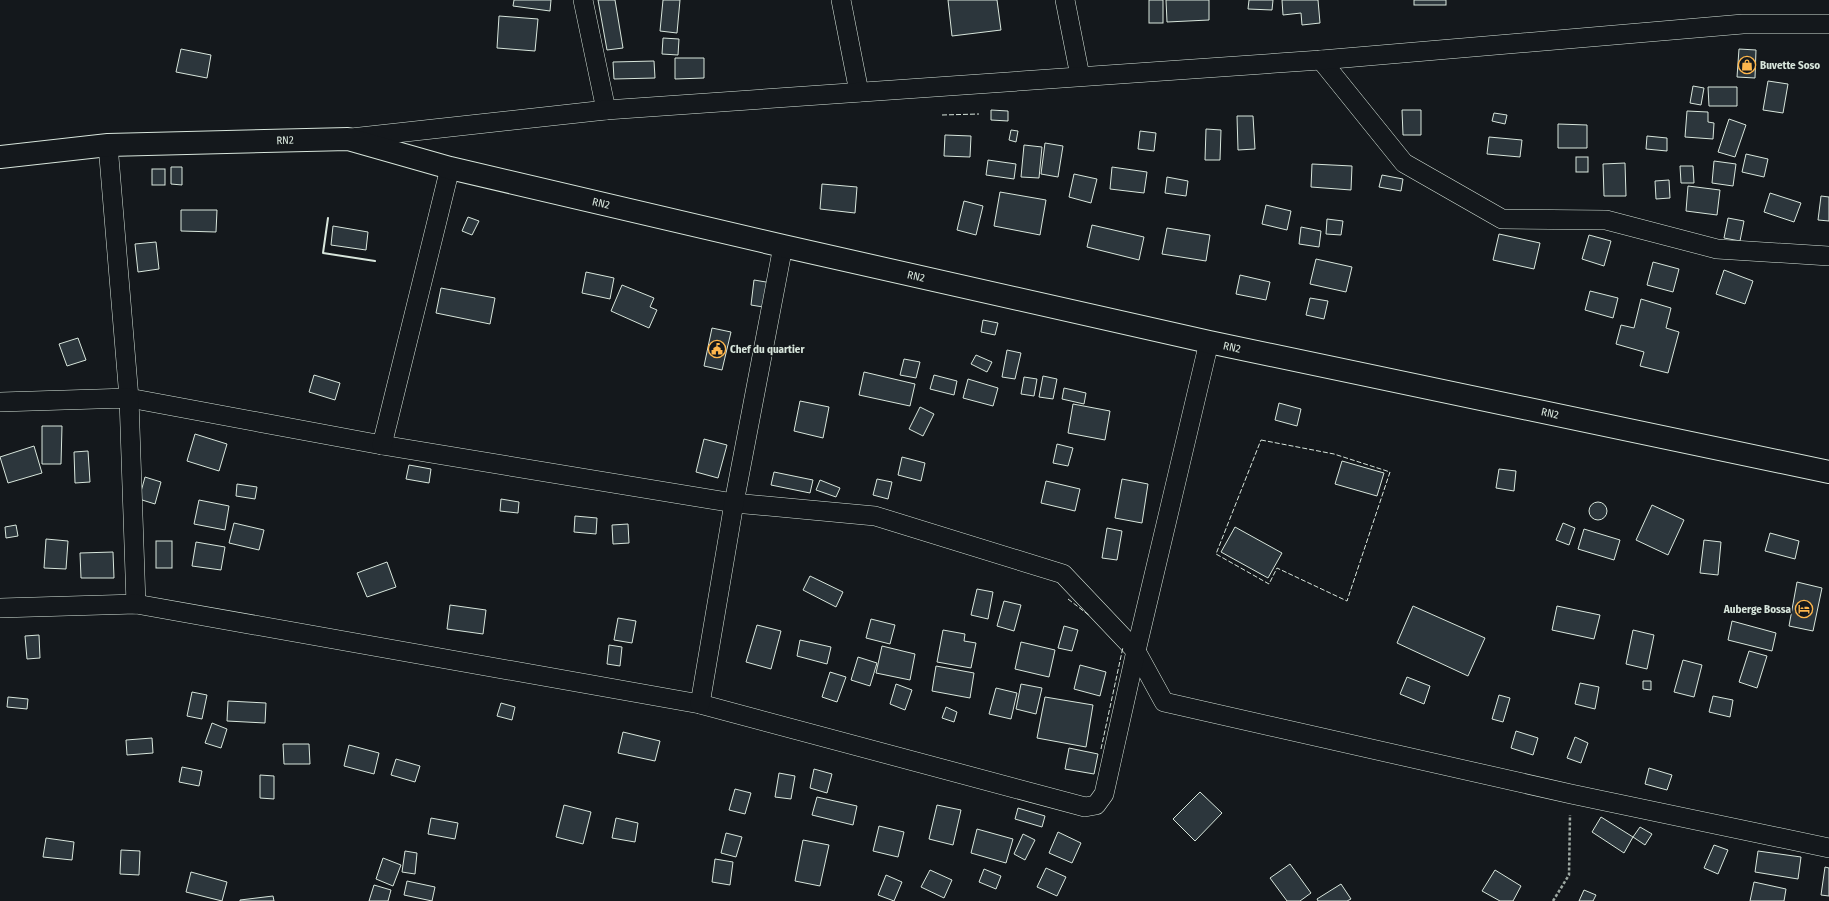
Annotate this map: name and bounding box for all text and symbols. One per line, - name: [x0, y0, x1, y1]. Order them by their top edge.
- shop icon: Buvette Soso: [1737, 55, 1757, 75]
- place label: Buvette Soso: [1760, 59, 1820, 72]
- street label: RN2: [276, 134, 294, 147]
- street label: RN2: [591, 195, 611, 212]
- street label: RN2: [906, 268, 926, 285]
- public building icon: Chef du quartier: [707, 339, 727, 359]
- street label: RN2: [1222, 339, 1242, 356]
- place label: Chef du quartier: [730, 343, 805, 356]
- street label: RN2: [1540, 405, 1560, 422]
- hotel icon: Auberge Bossa: [1794, 599, 1814, 619]
- place label: Auberge Bossa: [1723, 603, 1792, 616]

